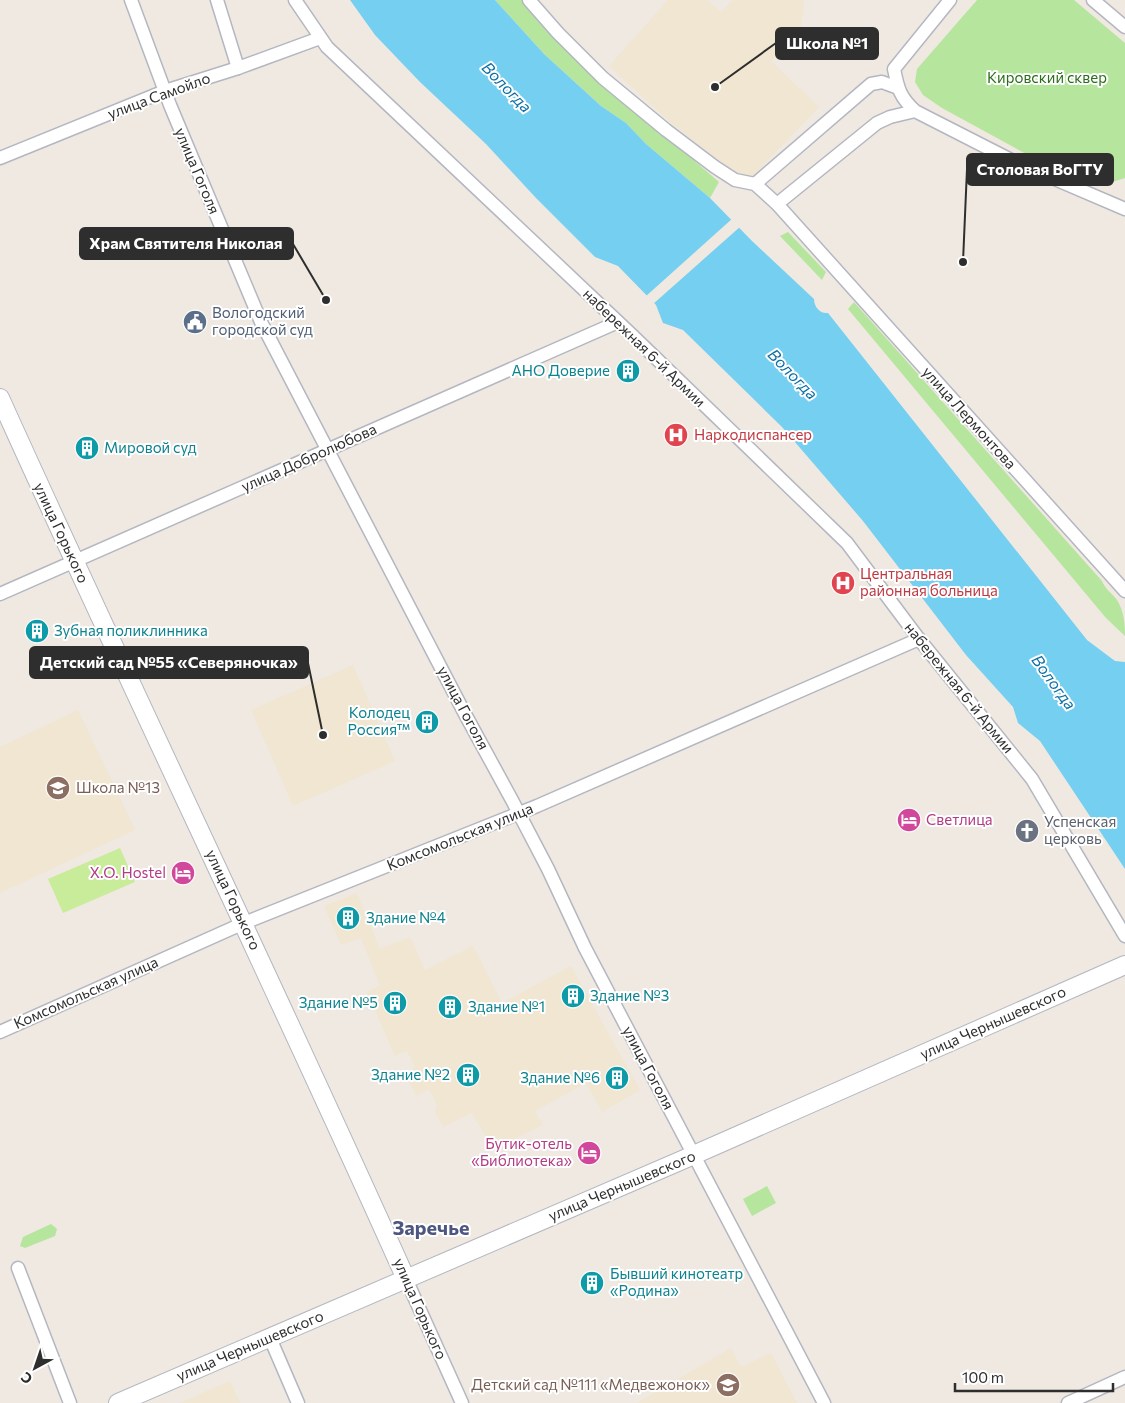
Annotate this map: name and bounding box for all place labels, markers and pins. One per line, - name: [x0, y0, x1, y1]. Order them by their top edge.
- callout: Школа №1: [776, 28, 878, 59]
- callout: Столовая ВоГТУ: [967, 154, 1113, 185]
- callout: Храм Святителя Николая: [80, 228, 293, 259]
- place label: Вологодский городской суд: [212, 303, 313, 338]
- public building icon: Вологодский городской суд: [182, 309, 208, 335]
- building icon: АНО Доверие: [615, 358, 641, 384]
- place label: АНО Доверие: [511, 361, 610, 379]
- hospital icon: Наркодиспансер: [663, 422, 689, 448]
- place label: Наркодиспансер: [694, 425, 812, 443]
- building icon: Мировой суд: [74, 435, 100, 461]
- place label: Мировой суд: [104, 438, 197, 456]
- place label: Центральная районная больница: [860, 564, 998, 599]
- hospital icon: Центральная районная больница: [830, 570, 856, 596]
- building icon: Зубная поликлинника: [24, 618, 50, 644]
- place label: Зубная поликлинника: [54, 621, 208, 639]
- callout: Детский сад №55 «Северяночка»: [30, 647, 308, 678]
- place label: Колодец Россия™: [348, 703, 410, 738]
- building icon: Колодец Россия™: [414, 709, 440, 735]
- school or university icon: Школа №13: [45, 775, 71, 801]
- place label: Школа №13: [76, 778, 160, 796]
- hotel icon: Светлица: [896, 807, 922, 833]
- place label: Светлица: [926, 810, 993, 828]
- place label: Успенская церковь: [1044, 812, 1116, 847]
- church icon: Успенская церковь: [1014, 818, 1040, 844]
- hotel icon: X.O. Hostel: [170, 860, 196, 886]
- place label: X.O. Hostel: [90, 863, 166, 881]
- building icon: Здание №4: [335, 905, 361, 931]
- place label: Здание №4: [366, 908, 446, 926]
- building icon: Здание №3: [560, 983, 586, 1009]
- place label: Здание №3: [590, 986, 669, 1004]
- building icon: Здание №5: [382, 990, 408, 1016]
- place label: Здание №5: [299, 993, 378, 1011]
- building icon: Здание №1: [437, 994, 463, 1020]
- place label: Здание №1: [468, 997, 545, 1015]
- building icon: Здание №2: [455, 1062, 481, 1088]
- place label: Здание №2: [371, 1065, 450, 1083]
- building icon: Здание №6: [604, 1065, 630, 1091]
- place label: Здание №6: [520, 1068, 600, 1086]
- place label: Бутик-отель «Библиотека»: [471, 1134, 572, 1169]
- hotel icon: Бутик-отель «Библиотека»: [576, 1140, 602, 1166]
- place label: Бывший кинотеатр «Родина»: [610, 1264, 743, 1299]
- building icon: Бывший кинотеатр «Родина»: [579, 1270, 605, 1296]
- school or university icon: Детский сад №111 «Медвежонок»: [715, 1372, 741, 1398]
- place label: Детский сад №111 «Медвежонок»: [471, 1375, 710, 1393]

